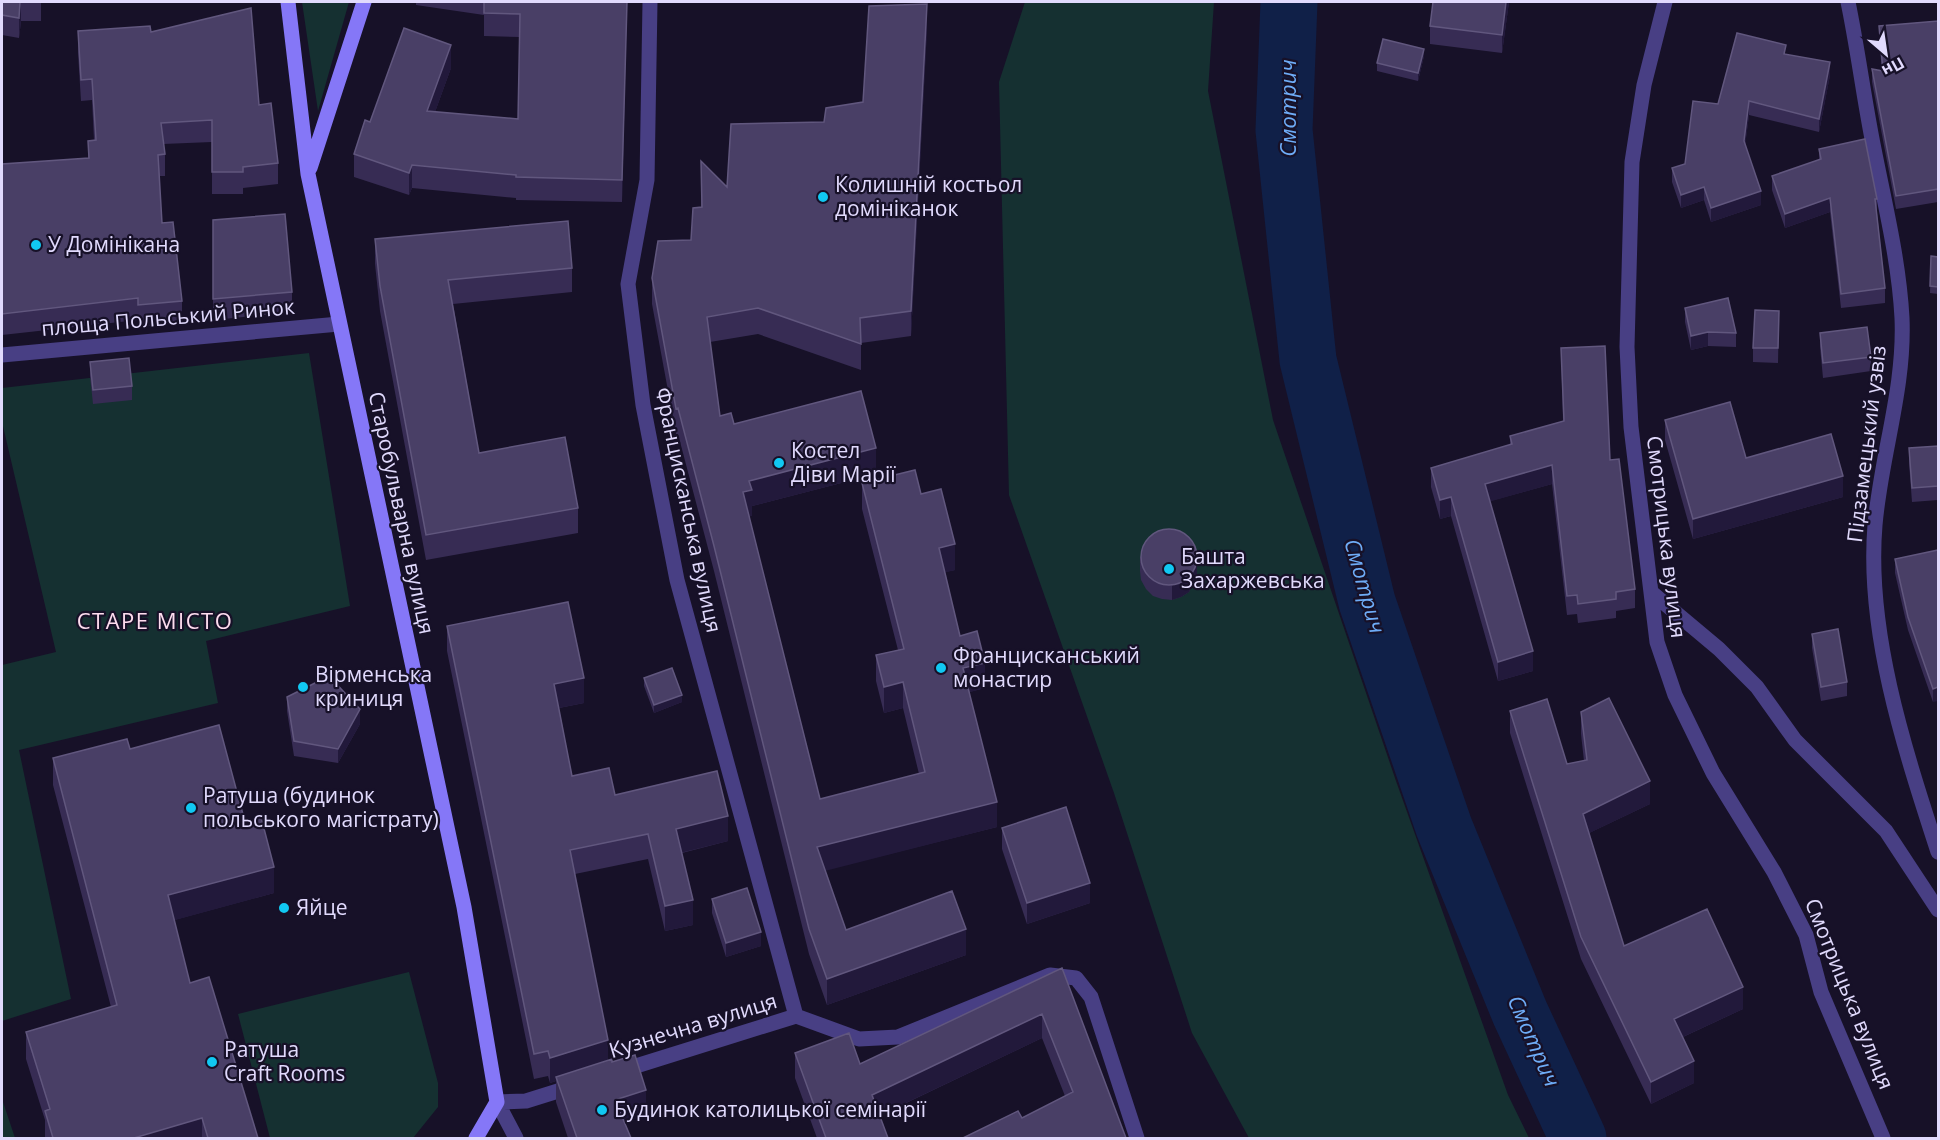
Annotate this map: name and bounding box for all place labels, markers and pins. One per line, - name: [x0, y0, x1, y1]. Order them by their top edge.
- place label: Колишній костьол домініканок: [835, 170, 1022, 222]
- marker: Колишній костьол домініканок: [816, 190, 830, 204]
- place label: У Домінікана: [48, 230, 180, 258]
- marker: У Домінікана: [29, 238, 43, 252]
- place label: Костел Діви Марії: [791, 436, 896, 488]
- marker: Костел Діви Марії: [772, 456, 786, 470]
- place label: Башта Захаржевська: [1181, 542, 1325, 594]
- marker: Башта Захаржевська: [1162, 562, 1176, 576]
- place label: Францисканський монастир: [953, 641, 1140, 693]
- place label: Вірменська криниця: [315, 660, 432, 712]
- marker: Францисканський монастир: [934, 661, 948, 675]
- marker: Вірменська криниця: [296, 680, 310, 694]
- place label: Ратуша (будинок польського магістрату): [203, 781, 439, 833]
- marker: Ратуша (будинок польського магістрату): [184, 801, 198, 815]
- place label: Яйце: [296, 893, 348, 921]
- marker: Яйце: [277, 901, 291, 915]
- place label: Ратуша Craft Rooms: [224, 1035, 345, 1087]
- marker: Ратуша Craft Rooms: [205, 1055, 219, 1069]
- place label: Будинок католицької семінарії: [614, 1095, 927, 1123]
- marker: Будинок католицької семінарії: [595, 1103, 609, 1117]

